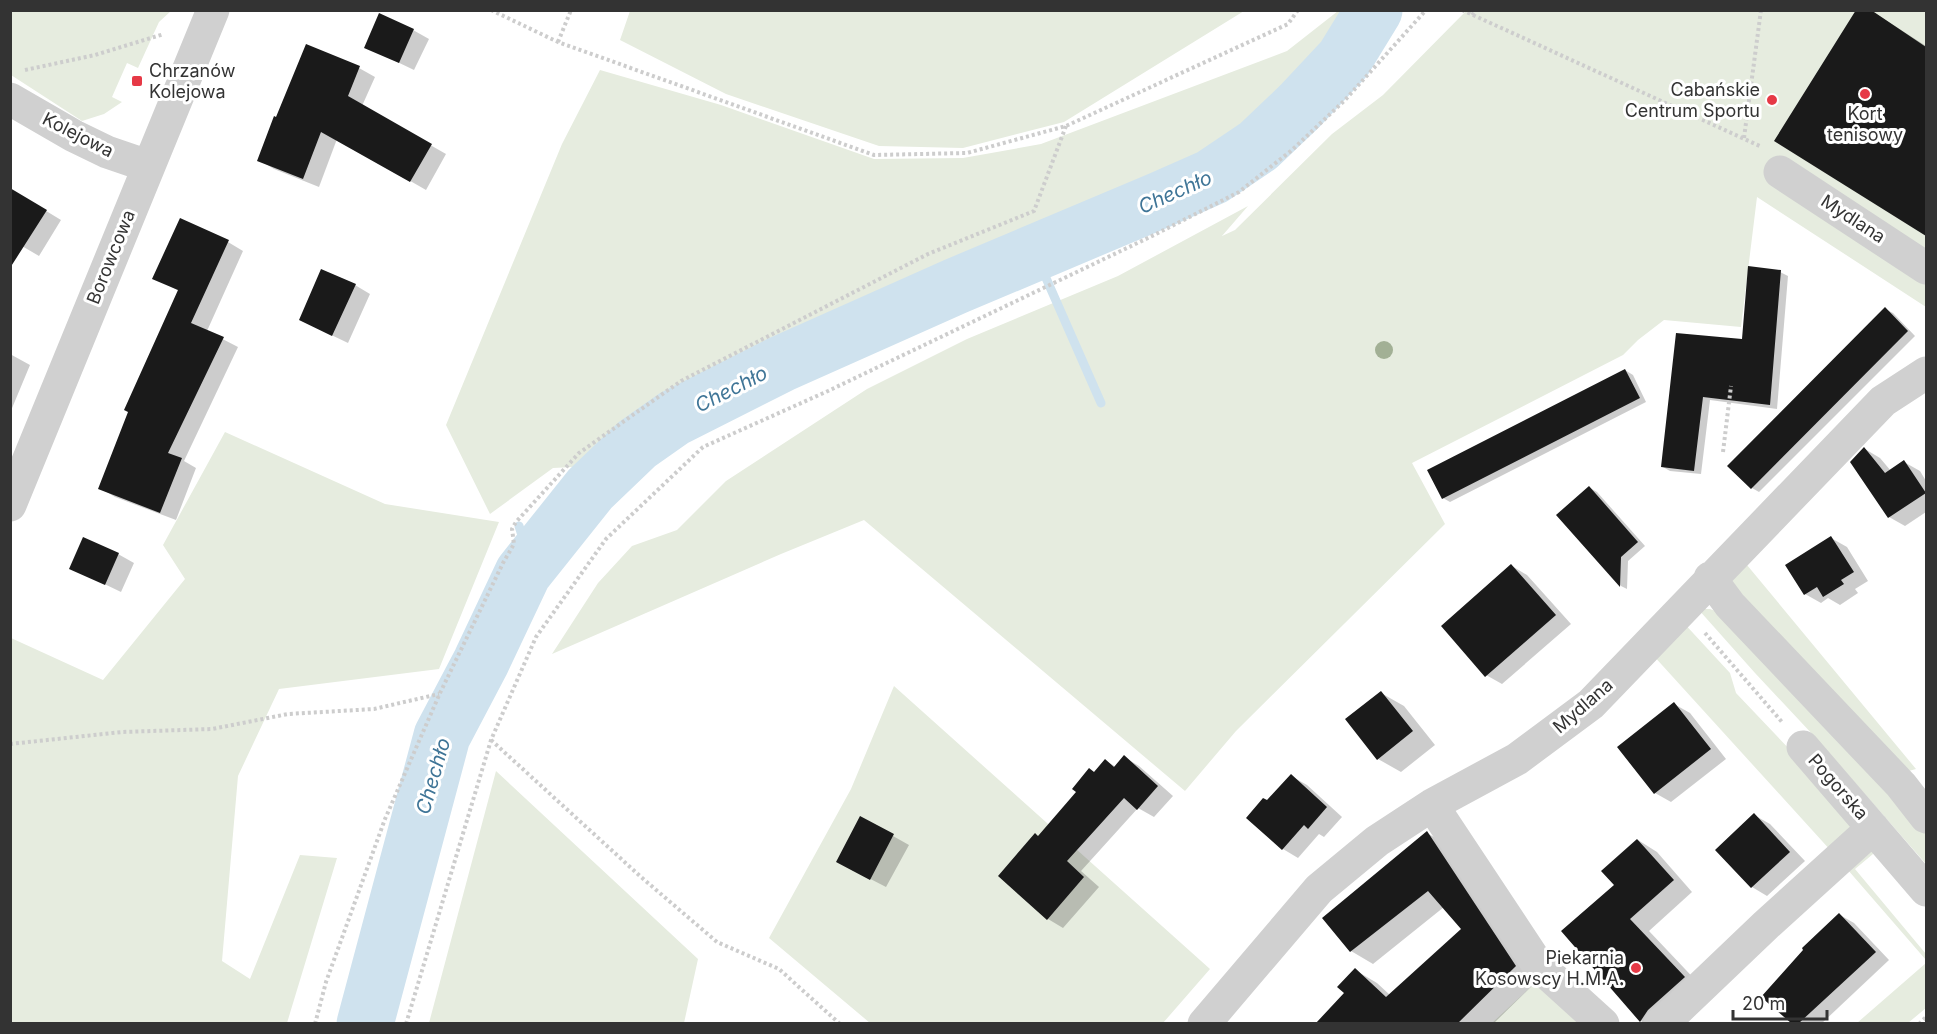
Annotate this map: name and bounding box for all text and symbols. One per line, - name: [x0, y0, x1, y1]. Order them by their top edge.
- place label: Chrzanów Kolejowa: [149, 60, 236, 102]
- marker: Chrzanów Kolejowa: [130, 74, 144, 88]
- place label: Cabańskie Centrum Sportu: [1625, 79, 1760, 121]
- marker: Kort tenisowy: [1858, 87, 1872, 101]
- marker: Cabańskie Centrum Sportu: [1765, 93, 1779, 107]
- place label: Kort tenisowy: [1827, 103, 1903, 145]
- street label: Kolejowa: [39, 108, 117, 161]
- water label: Chechło: [1134, 165, 1216, 219]
- street label: Mydlana: [1817, 190, 1889, 247]
- street label: Borowcowa: [82, 207, 139, 307]
- water label: Chechło: [691, 361, 771, 417]
- street label: Mydlana: [1548, 674, 1617, 737]
- water label: Chechło: [411, 735, 455, 817]
- street label: Pogorska: [1804, 749, 1873, 824]
- place label: Piekarnia Kosowscy H.M.A.: [1475, 947, 1624, 989]
- marker: Piekarnia Kosowscy H.M.A.: [1629, 961, 1643, 975]
- scale bar: [1733, 983, 1828, 1021]
- text: 20 m: [1742, 993, 1785, 1014]

